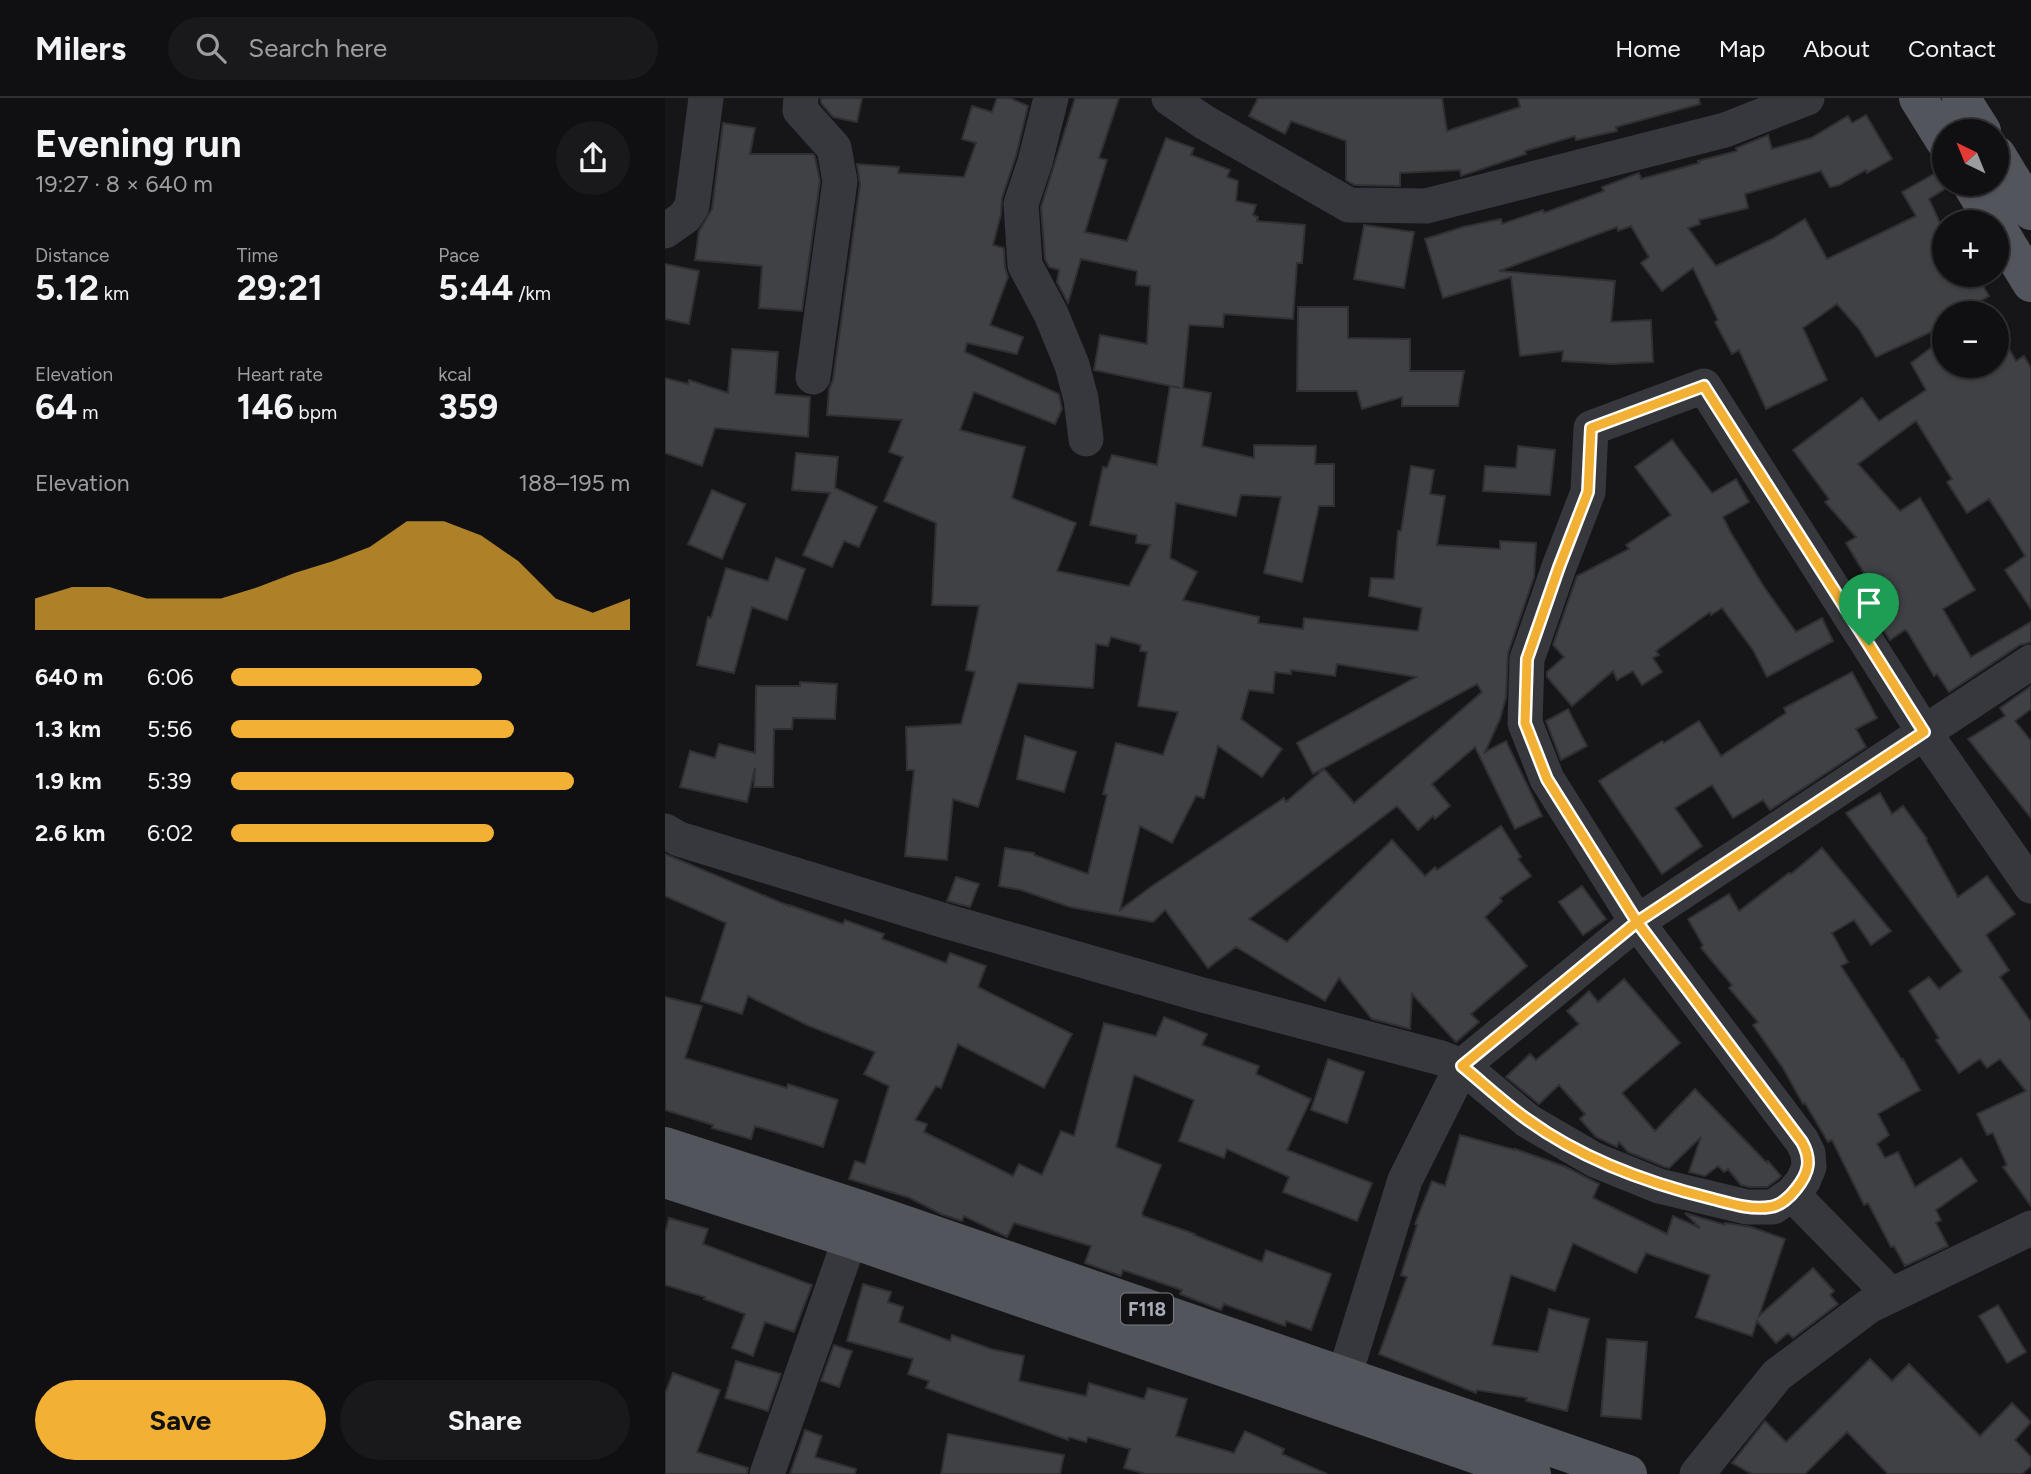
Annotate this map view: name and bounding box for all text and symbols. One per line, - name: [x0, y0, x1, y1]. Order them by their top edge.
- search box: [168, 17, 658, 80]
- text: Milers: [35, 29, 126, 68]
- icon: search: [192, 29, 230, 67]
- text: Search here: [248, 32, 387, 64]
- text: Home: [1615, 34, 1681, 63]
- text: Map: [1719, 34, 1765, 63]
- text: About: [1803, 34, 1870, 63]
- text: Contact: [1908, 34, 1996, 63]
- north arrow: [1932, 119, 2009, 196]
- map controls: [1932, 119, 2009, 378]
- text: Evening run: [35, 121, 242, 167]
- button: share: [556, 121, 630, 195]
- text: 19:27 · 8 × 640 m: [35, 170, 213, 198]
- button: +: [1932, 210, 2009, 287]
- text: Distance: [35, 244, 109, 267]
- text: Time: [237, 244, 278, 267]
- text: Pace: [438, 244, 479, 267]
- text: 5.12: [35, 267, 99, 309]
- text: 29:21: [237, 267, 323, 309]
- text: 5:44: [438, 267, 514, 309]
- text: km: [99, 282, 129, 305]
- text: /km: [514, 282, 551, 305]
- button: −: [1932, 301, 2009, 378]
- text: Elevation: [35, 363, 113, 386]
- text: Heart rate: [237, 363, 323, 386]
- text: kcal: [438, 363, 472, 386]
- text: 64: [35, 386, 77, 428]
- text: 146: [237, 386, 294, 428]
- text: 359: [438, 386, 498, 428]
- text: m: [77, 401, 98, 424]
- text: bpm: [294, 401, 337, 424]
- text: Elevation: [35, 469, 130, 497]
- text: 188–195 m: [519, 469, 630, 497]
- pin: [1839, 573, 1899, 645]
- icon: arrive: [1850, 584, 1888, 622]
- text: 640 m: [35, 663, 103, 691]
- text: 6:06: [147, 663, 194, 691]
- text: 1.3 km: [35, 715, 101, 743]
- text: 5:56: [147, 715, 192, 743]
- text: 1.9 km: [35, 767, 102, 795]
- text: 5:39: [147, 767, 192, 795]
- text: 2.6 km: [35, 819, 105, 847]
- text: 6:02: [147, 819, 193, 847]
- road number: F118: [1121, 1294, 1173, 1324]
- button: Save: [35, 1380, 326, 1460]
- button: Share: [340, 1380, 630, 1460]

